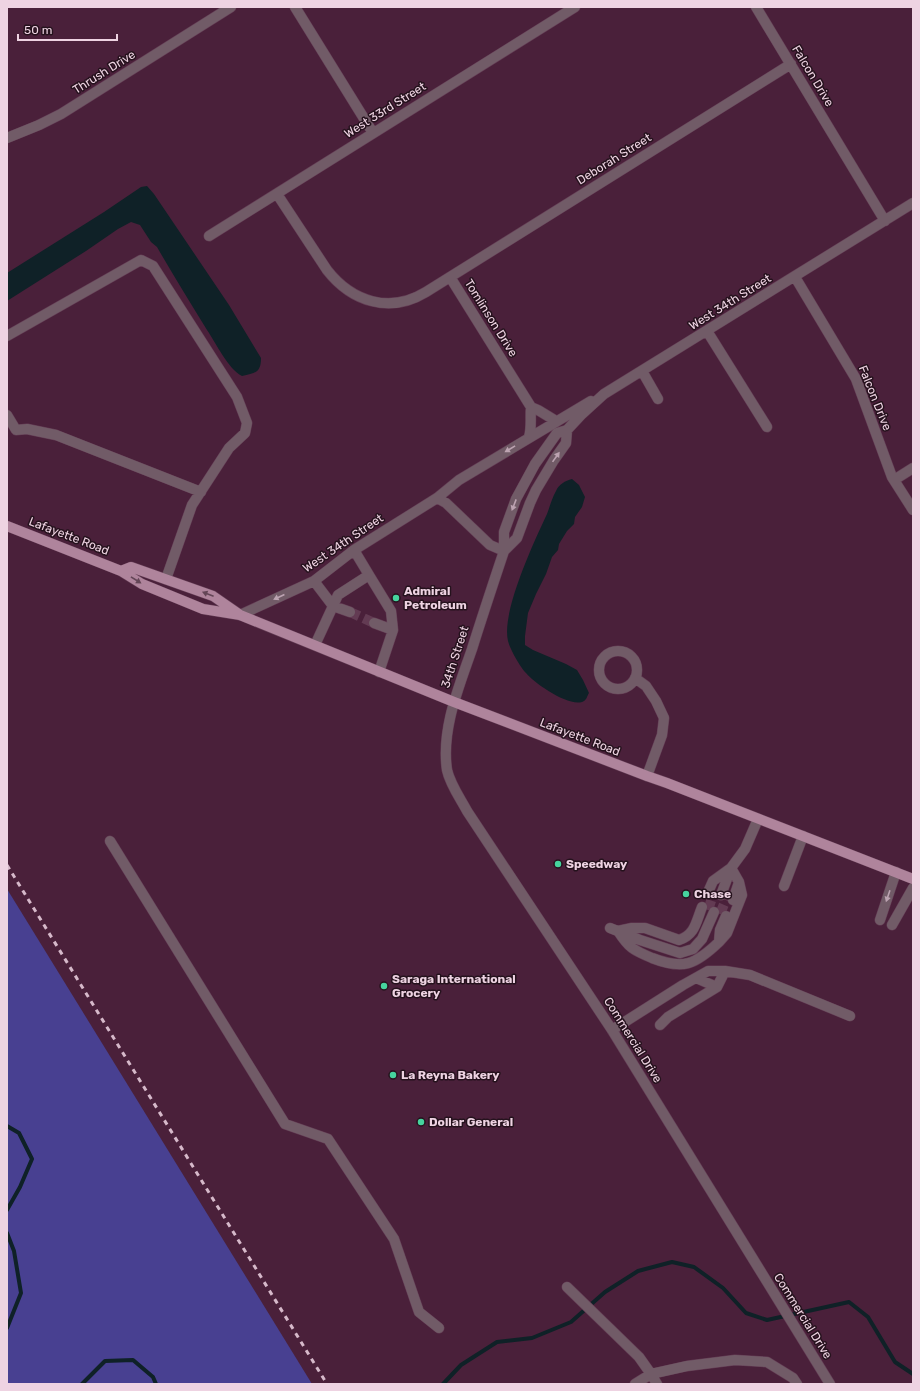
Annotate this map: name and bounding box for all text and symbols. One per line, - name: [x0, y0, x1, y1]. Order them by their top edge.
- scale bar: [18, 16, 117, 42]
- text: 50 m: [24, 23, 52, 37]
- street label: Falcon Drive: [789, 43, 837, 109]
- street label: Thrush Drive: [70, 47, 138, 97]
- street label: West 33rd Street: [342, 79, 429, 141]
- street label: Deborah Street: [574, 130, 654, 187]
- street label: West 34th Street: [686, 271, 774, 333]
- street label: Tomlinson Drive: [462, 277, 521, 359]
- street label: Falcon Drive: [856, 363, 894, 433]
- one-way arrow: [504, 446, 516, 453]
- one-way arrow: [552, 452, 560, 462]
- one-way arrow: [510, 499, 516, 511]
- street label: West 34th Street: [300, 511, 386, 575]
- street label: Lafayette Road: [27, 514, 111, 558]
- one-way arrow: [130, 577, 142, 584]
- place label: Admiral Petroleum: [404, 584, 467, 612]
- one-way arrow: [201, 591, 213, 597]
- marker: Admiral Petroleum: [391, 593, 401, 603]
- one-way arrow: [273, 594, 284, 600]
- street label: 34th Street: [438, 624, 472, 690]
- street label: Lafayette Road: [538, 715, 622, 759]
- place label: Speedway: [566, 857, 627, 871]
- marker: Speedway: [553, 859, 563, 869]
- place label: Chase: [694, 887, 731, 901]
- marker: Chase: [681, 889, 691, 899]
- one-way arrow: [884, 890, 890, 902]
- place label: Saraga International Grocery: [392, 972, 516, 1000]
- marker: Saraga International Grocery: [379, 981, 389, 991]
- street label: Commercial Drive: [601, 995, 665, 1086]
- place label: La Reyna Bakery: [401, 1068, 499, 1082]
- marker: La Reyna Bakery: [388, 1070, 398, 1080]
- place label: Dollar General: [429, 1115, 513, 1129]
- marker: Dollar General: [416, 1117, 426, 1127]
- street label: Commercial Drive: [771, 1271, 835, 1362]

